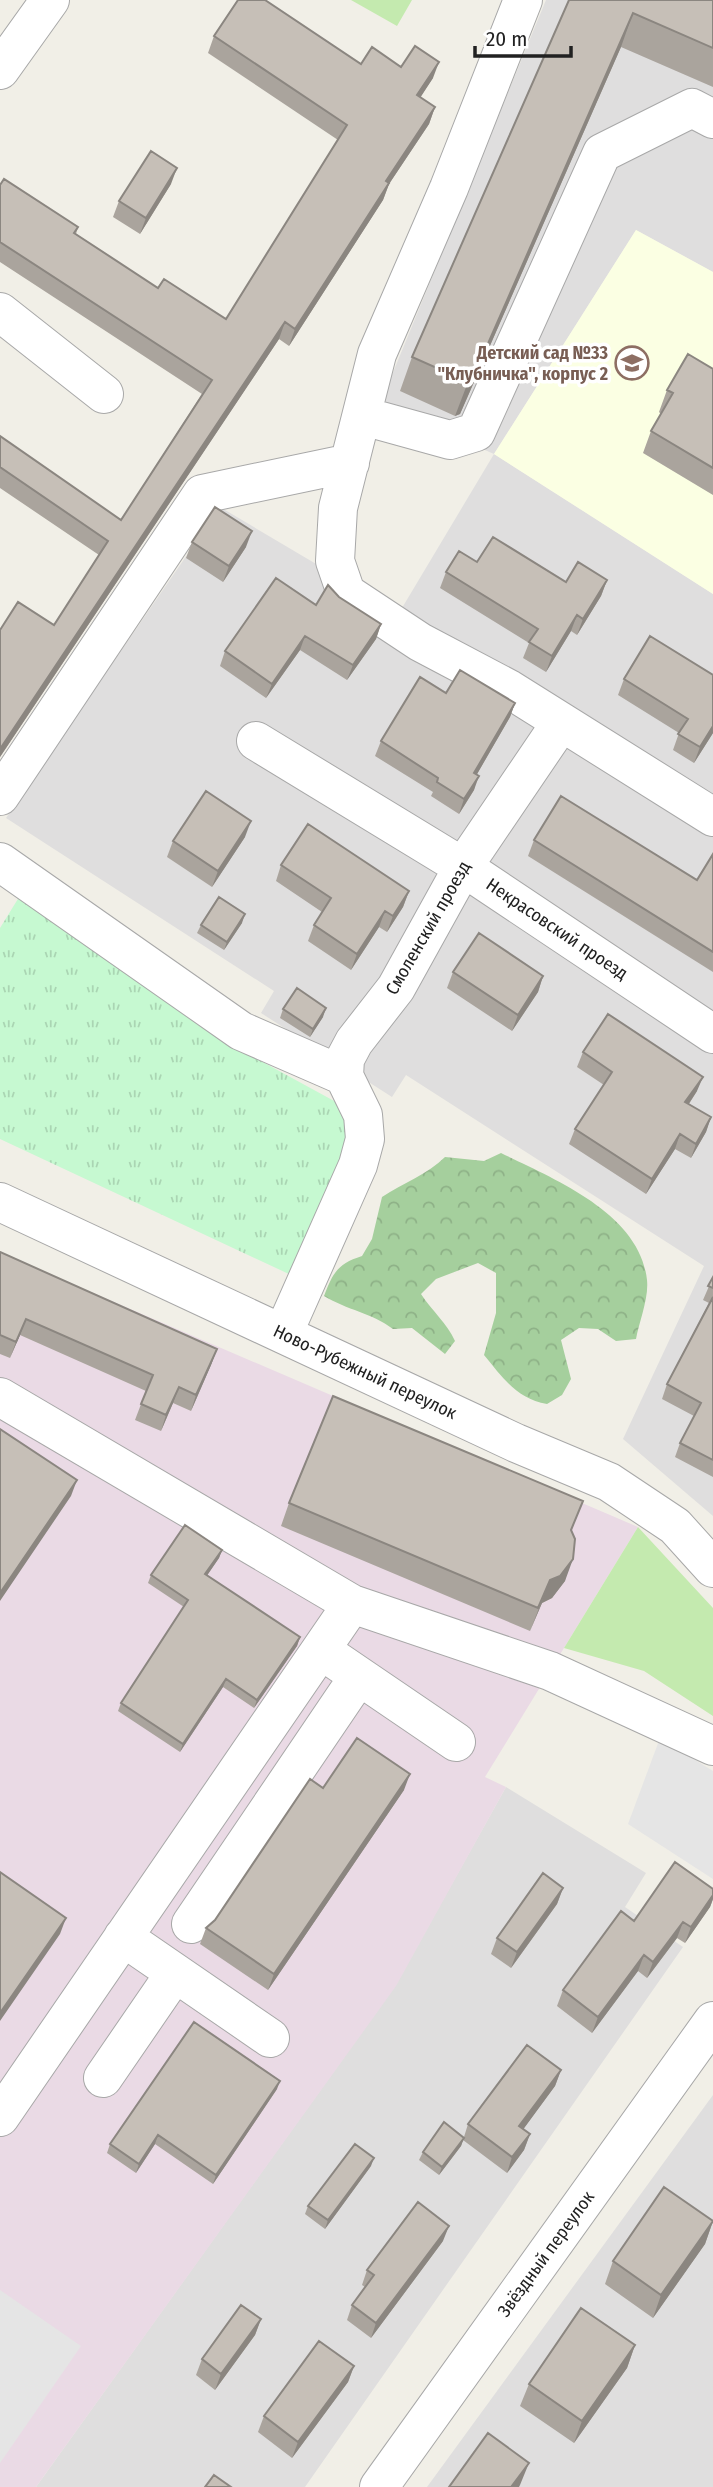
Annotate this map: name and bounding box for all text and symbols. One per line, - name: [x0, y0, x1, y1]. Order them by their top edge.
- scale bar: [475, 14, 571, 58]
- text: 20 m: [486, 26, 527, 52]
- place label: Детский сад №33 "Клубничка", корпус 2: [437, 342, 608, 385]
- school or university icon: Детский сад №33 "Клубничка", корпус 2: [613, 344, 651, 382]
- street label: Смоленский проезд: [381, 857, 475, 999]
- street label: Некрасовский проезд: [482, 873, 632, 985]
- street label: Ново-Рубежный переулок: [270, 1320, 461, 1424]
- street label: Звёздный переулок: [493, 2186, 599, 2321]

